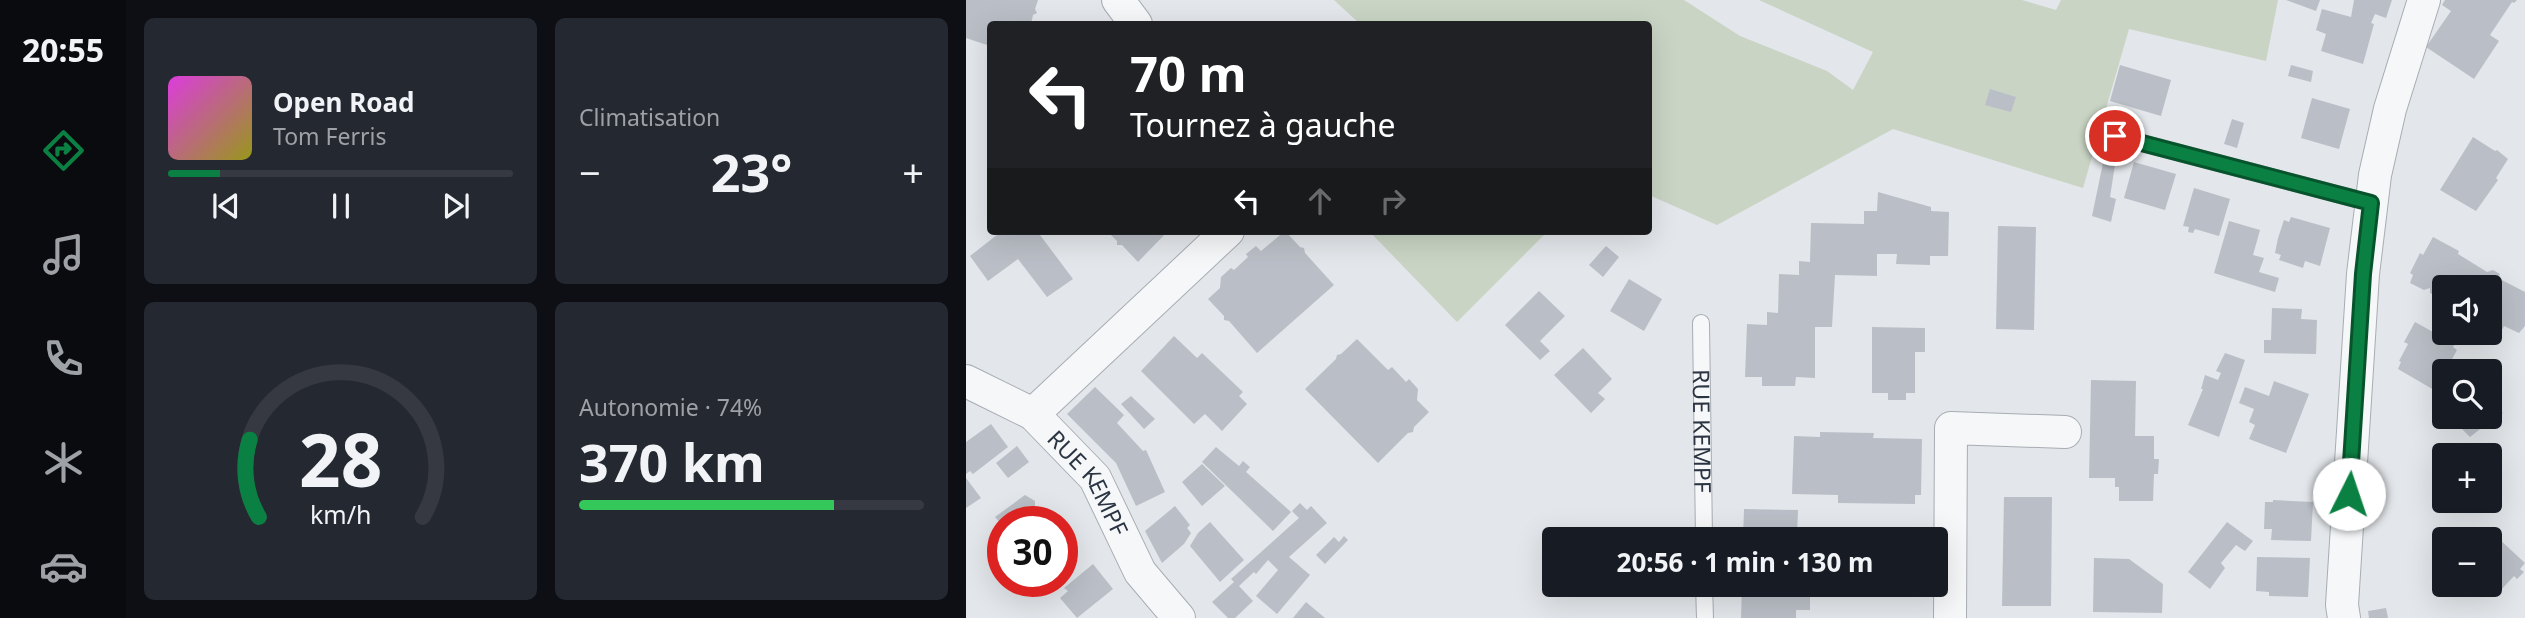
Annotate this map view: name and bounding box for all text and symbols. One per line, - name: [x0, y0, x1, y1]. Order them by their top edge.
- text: 20:55: [22, 28, 104, 71]
- text: 70 m: [1130, 40, 1247, 106]
- icon: left: [1015, 49, 1106, 140]
- text: Open Road: [273, 84, 415, 120]
- text: Climatisation: [579, 101, 720, 133]
- text: Tournez à gauche: [1130, 103, 1396, 146]
- pin: [2085, 106, 2145, 166]
- icon: arrive: [2096, 117, 2134, 155]
- text: Tom Ferris: [273, 120, 386, 152]
- icon: directions: [39, 126, 88, 175]
- text: 23°: [711, 136, 792, 207]
- text: −: [579, 146, 601, 198]
- text: +: [902, 146, 924, 198]
- icon: left: [1228, 182, 1266, 220]
- icon: ahead: [1301, 182, 1339, 220]
- icon: right: [1374, 182, 1412, 220]
- icon: previous: [207, 187, 245, 225]
- icon: pause: [322, 187, 360, 225]
- icon: next: [437, 187, 475, 225]
- icon: music: [39, 230, 88, 279]
- map controls: [2432, 275, 2502, 597]
- button: sound: [2432, 275, 2502, 345]
- icon: phone: [39, 334, 88, 383]
- button: search: [2432, 359, 2502, 429]
- street label: RUE KEMPF: [1686, 369, 1719, 493]
- text: Autonomie · 74%: [579, 391, 762, 423]
- text: 28: [299, 409, 382, 508]
- street label: RUE KEMPF: [1041, 423, 1136, 541]
- text: 370 km: [579, 426, 765, 497]
- icon: climate: [39, 438, 88, 487]
- button: +: [2432, 443, 2502, 513]
- position arrow: [2312, 457, 2386, 531]
- text: km/h: [310, 497, 371, 531]
- speed limit sign: 30: [987, 506, 1078, 597]
- button: −: [2432, 527, 2502, 597]
- icon: car: [39, 542, 88, 591]
- text: 20:56 · 1 min · 130 m: [1617, 544, 1873, 580]

